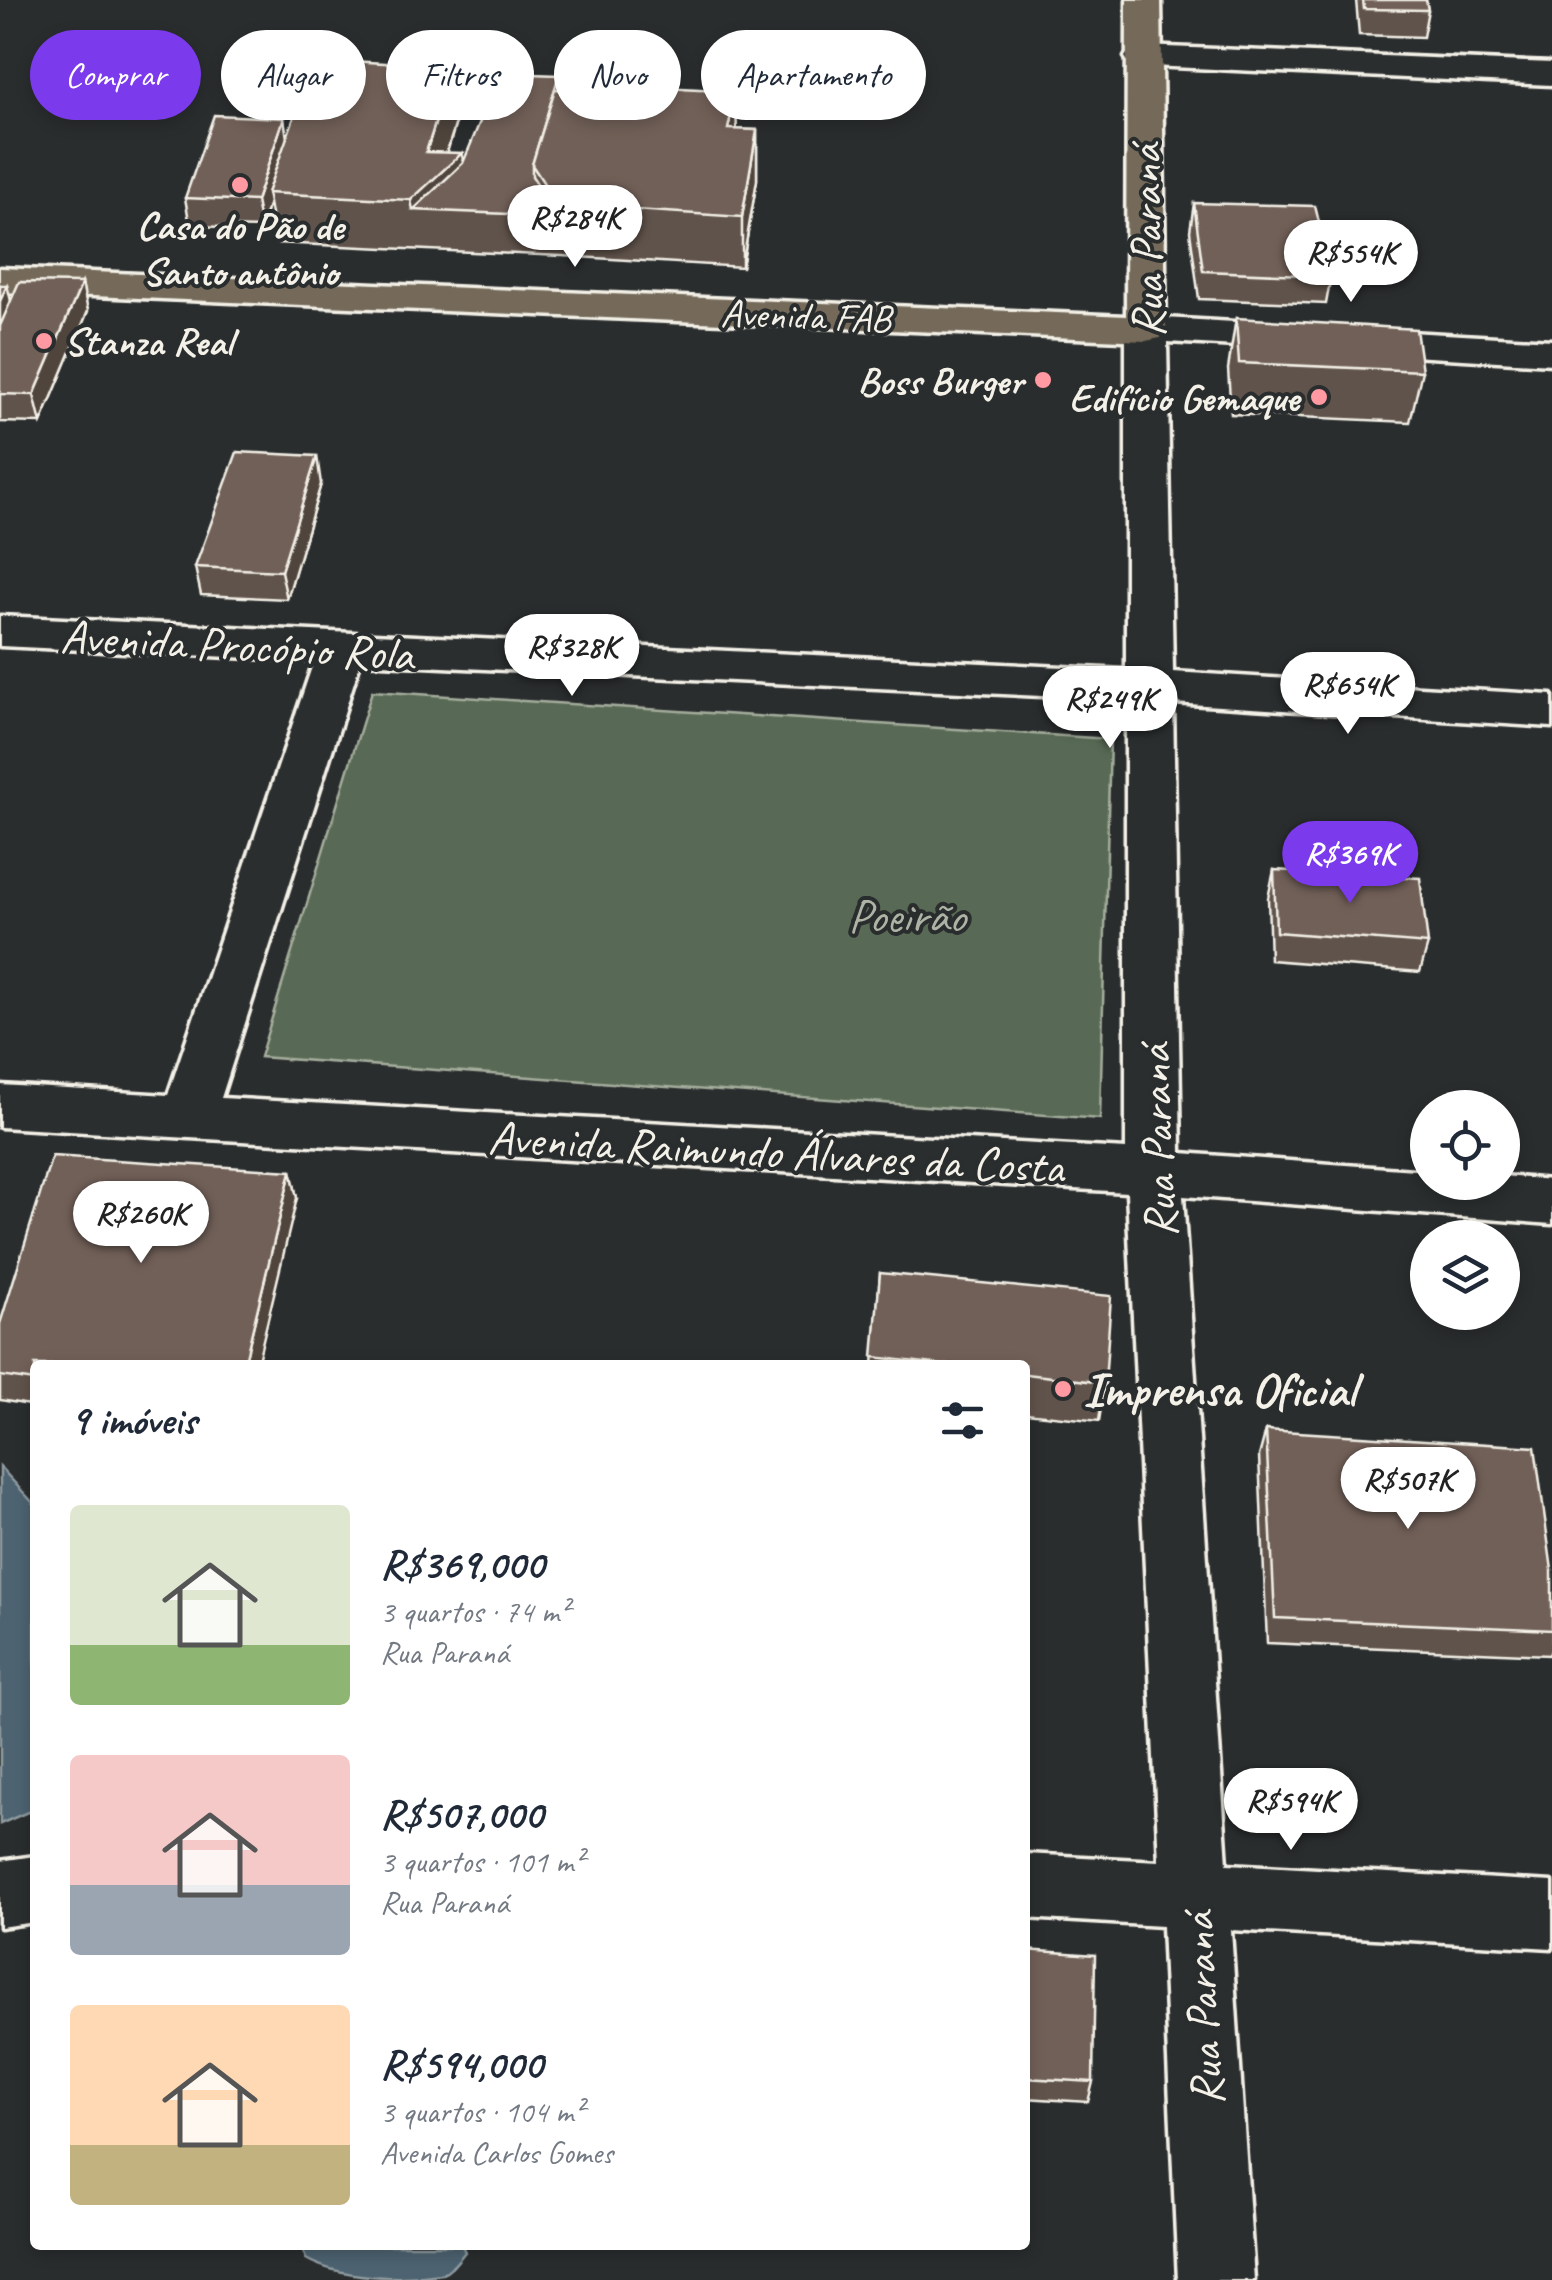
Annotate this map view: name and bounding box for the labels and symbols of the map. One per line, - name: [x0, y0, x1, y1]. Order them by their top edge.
- street label: Rua Paraná: [1114, 140, 1178, 338]
- marker: Casa do Pão de Santo antônio: [229, 174, 251, 196]
- pin: R$284K: [494, 185, 656, 270]
- place label: Casa do Pão de Santo antônio: [136, 201, 346, 297]
- pin: R$554K: [1270, 220, 1432, 305]
- street label: Avenida FAB: [720, 288, 895, 344]
- place label: Stanza Real: [64, 317, 240, 367]
- marker: Stanza Real: [33, 330, 55, 352]
- place label: Boss Burger: [858, 356, 1028, 406]
- marker: Boss Burger: [1032, 369, 1054, 391]
- place label: Edifício Gemaque: [1069, 373, 1302, 423]
- marker: Edifício Gemaque: [1308, 386, 1330, 408]
- street label: Avenida Procópio Rola: [59, 606, 418, 684]
- pin: R$328K: [491, 614, 653, 699]
- pin: R$654K: [1267, 652, 1429, 737]
- pin: R$249K: [1029, 666, 1191, 751]
- pin: R$369K: [1269, 821, 1431, 906]
- park label: Poeirão: [848, 886, 969, 946]
- street label: Rua Paraná: [1124, 1039, 1190, 1239]
- street label: Avenida Raimundo Álvares da Costa: [487, 1107, 1068, 1197]
- pin: R$260K: [60, 1181, 222, 1266]
- place label: Imprensa Oficial: [1083, 1360, 1365, 1420]
- marker: Imprensa Oficial: [1052, 1378, 1074, 1400]
- pin: R$507K: [1327, 1447, 1489, 1532]
- pin: R$594K: [1210, 1768, 1372, 1853]
- street label: Rua Paraná: [1167, 1907, 1237, 2107]

